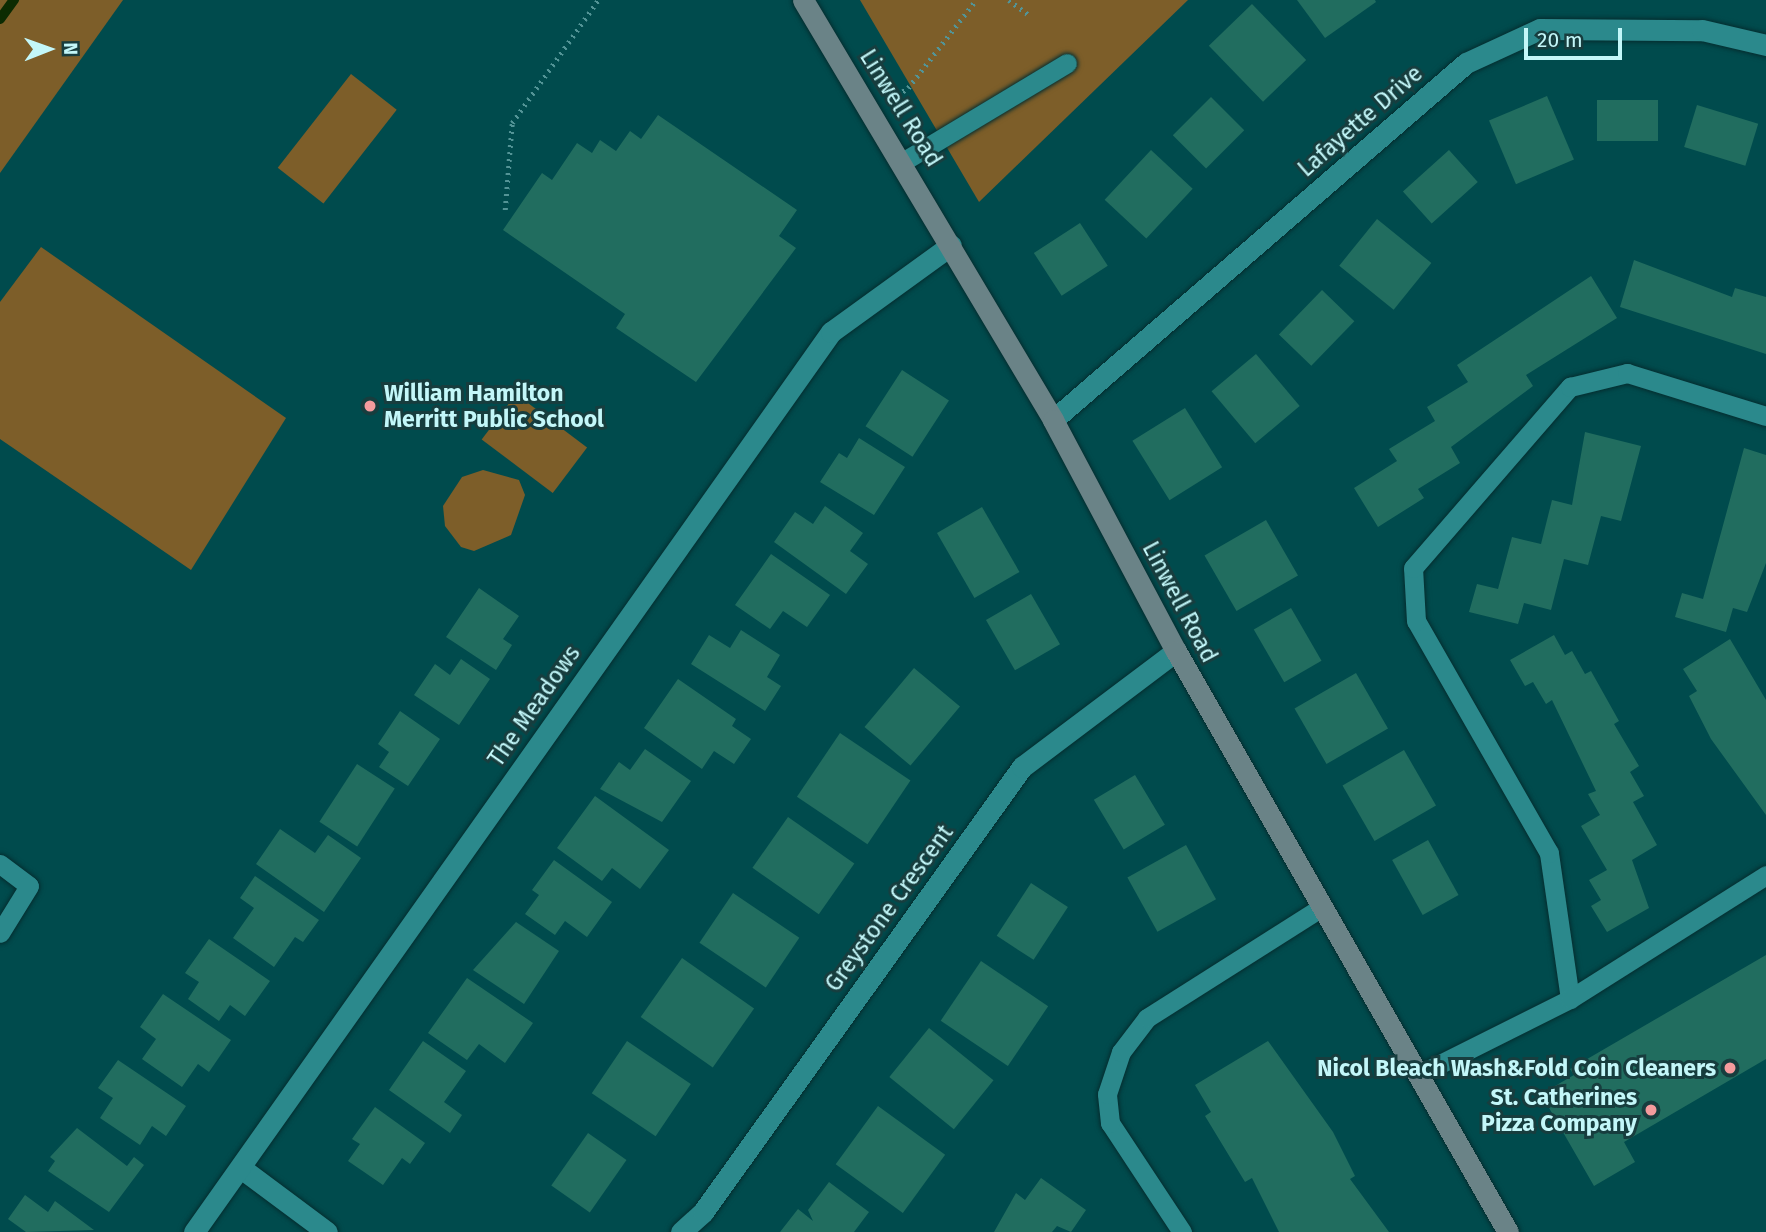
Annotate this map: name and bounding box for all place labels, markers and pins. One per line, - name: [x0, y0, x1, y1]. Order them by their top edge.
- place label: William Hamilton Merritt Public School: [384, 379, 604, 433]
- marker: William Hamilton Merritt Public School: [362, 398, 378, 414]
- place label: Nicol Bleach Wash&Fold Coin Cleaners: [1317, 1054, 1716, 1082]
- marker: Nicol Bleach Wash&Fold Coin Cleaners: [1722, 1060, 1738, 1076]
- place label: St. Catherines Pizza Company: [1481, 1083, 1637, 1137]
- marker: St. Catherines Pizza Company: [1643, 1102, 1659, 1118]

